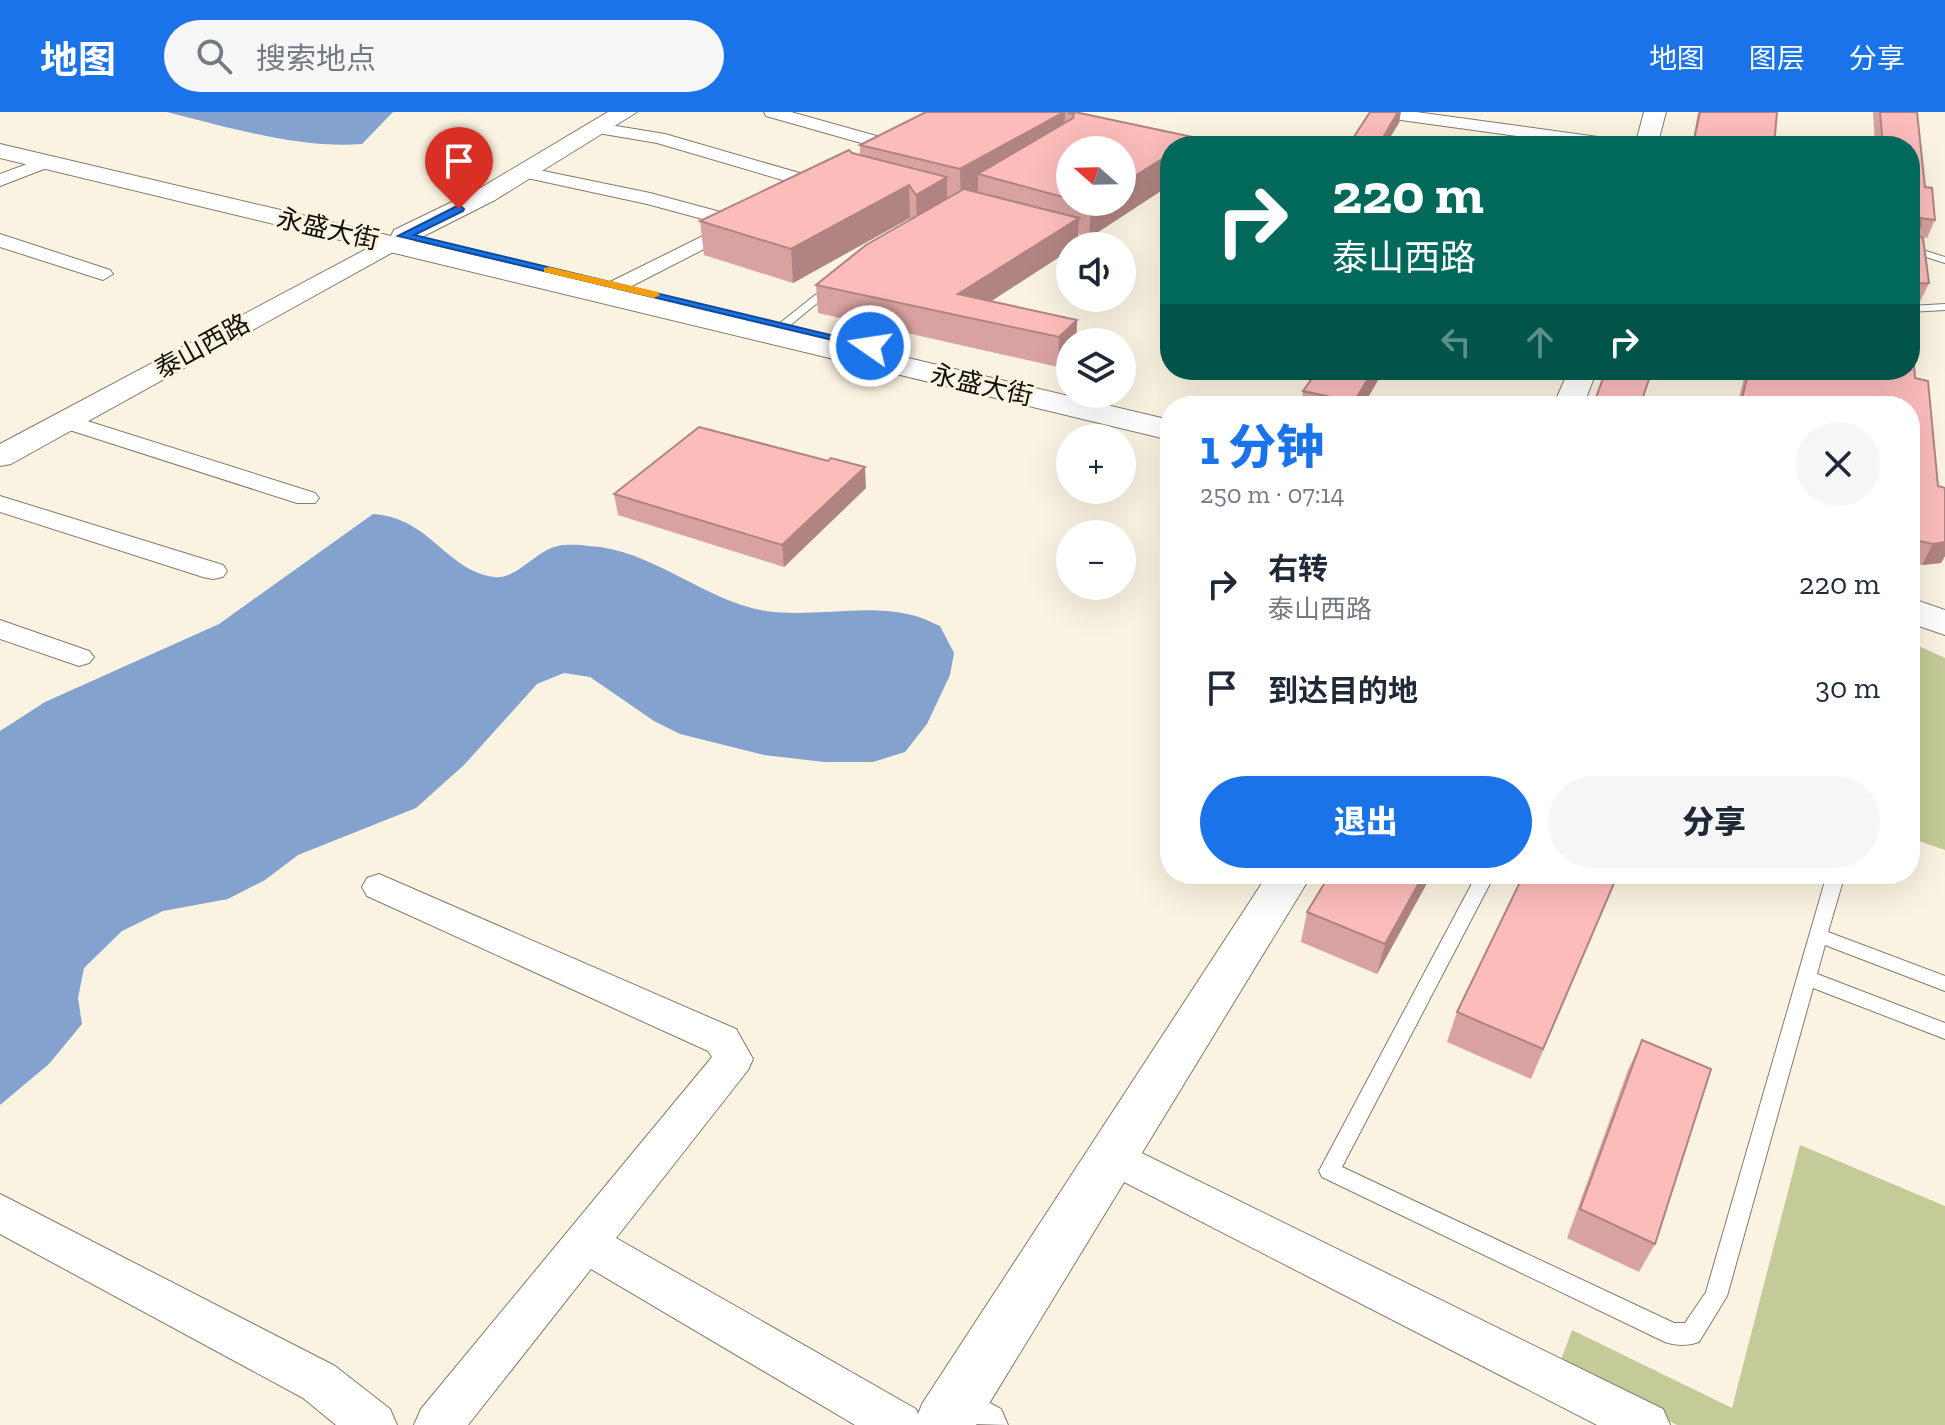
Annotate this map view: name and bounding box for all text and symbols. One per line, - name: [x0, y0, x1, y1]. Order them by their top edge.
- search box: [164, 20, 724, 92]
- icon: search: [192, 34, 236, 78]
- text: 地图: [40, 37, 116, 83]
- text: 搜索地点: [256, 41, 376, 77]
- text: 地图: [1649, 42, 1705, 75]
- text: 图层: [1749, 42, 1805, 75]
- text: 分享: [1849, 42, 1905, 75]
- pin: [425, 127, 493, 209]
- north arrow: [1056, 136, 1136, 216]
- map controls: [1056, 136, 1136, 600]
- icon: arrive: [437, 139, 481, 183]
- text: 220 m: [1332, 160, 1484, 227]
- icon: right: [1200, 168, 1304, 272]
- street label: 永盛大街: [274, 202, 382, 256]
- button: sound: [1056, 232, 1136, 312]
- text: 泰山西路: [1332, 236, 1476, 279]
- position arrow: [828, 304, 912, 388]
- street label: 泰山西路: [149, 307, 255, 385]
- icon: left: [1434, 320, 1478, 364]
- icon: ahead: [1518, 320, 1562, 364]
- icon: right: [1602, 320, 1646, 364]
- button: layers: [1056, 328, 1136, 408]
- street label: 永盛大街: [928, 358, 1036, 412]
- text: 1 分钟: [1200, 419, 1324, 476]
- button: close: [1796, 422, 1880, 506]
- button: +: [1056, 424, 1136, 504]
- text: 250 m · 07:14: [1200, 478, 1345, 510]
- button: −: [1056, 520, 1136, 600]
- text: 右转: [1268, 551, 1328, 587]
- icon: right: [1200, 562, 1244, 606]
- text: 220 m: [1799, 566, 1880, 602]
- text: 泰山西路: [1268, 593, 1372, 625]
- icon: arrive: [1200, 666, 1244, 710]
- text: 30 m: [1815, 670, 1880, 706]
- text: 到达目的地: [1268, 673, 1418, 709]
- button: 退出: [1200, 776, 1532, 868]
- button: 分享: [1548, 776, 1880, 868]

